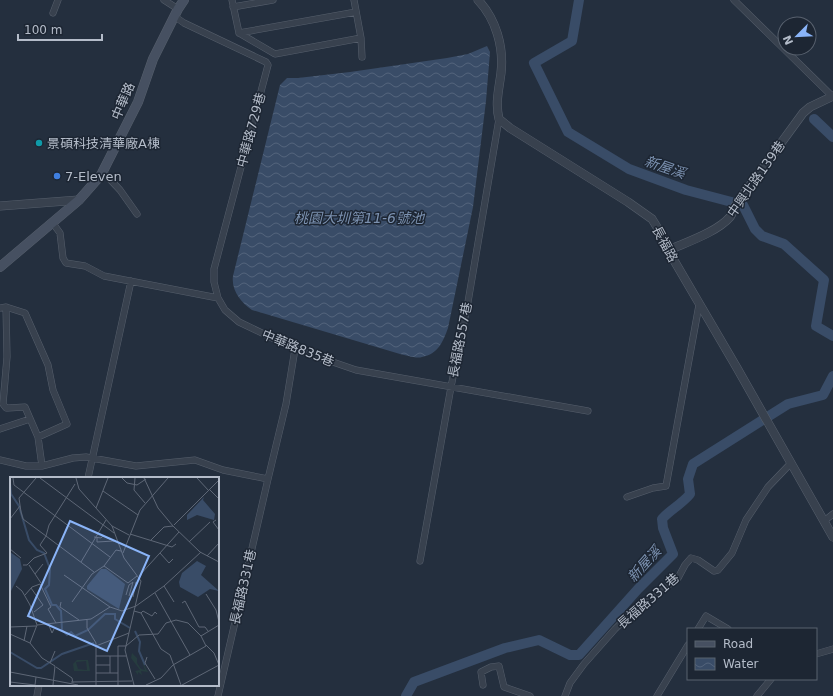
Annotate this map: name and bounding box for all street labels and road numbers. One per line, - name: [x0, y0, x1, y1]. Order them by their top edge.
- street label: 中華路: [108, 80, 138, 122]
- street label: 中華路729巷: [234, 91, 268, 169]
- street label: 中興北路139巷: [724, 138, 788, 220]
- street label: 長福路: [649, 223, 681, 265]
- street label: 長福路557巷: [445, 301, 475, 379]
- street label: 中華路835巷: [260, 327, 336, 369]
- street label: 長福路331巷: [227, 548, 259, 626]
- street label: 長福路331巷: [614, 570, 682, 632]

